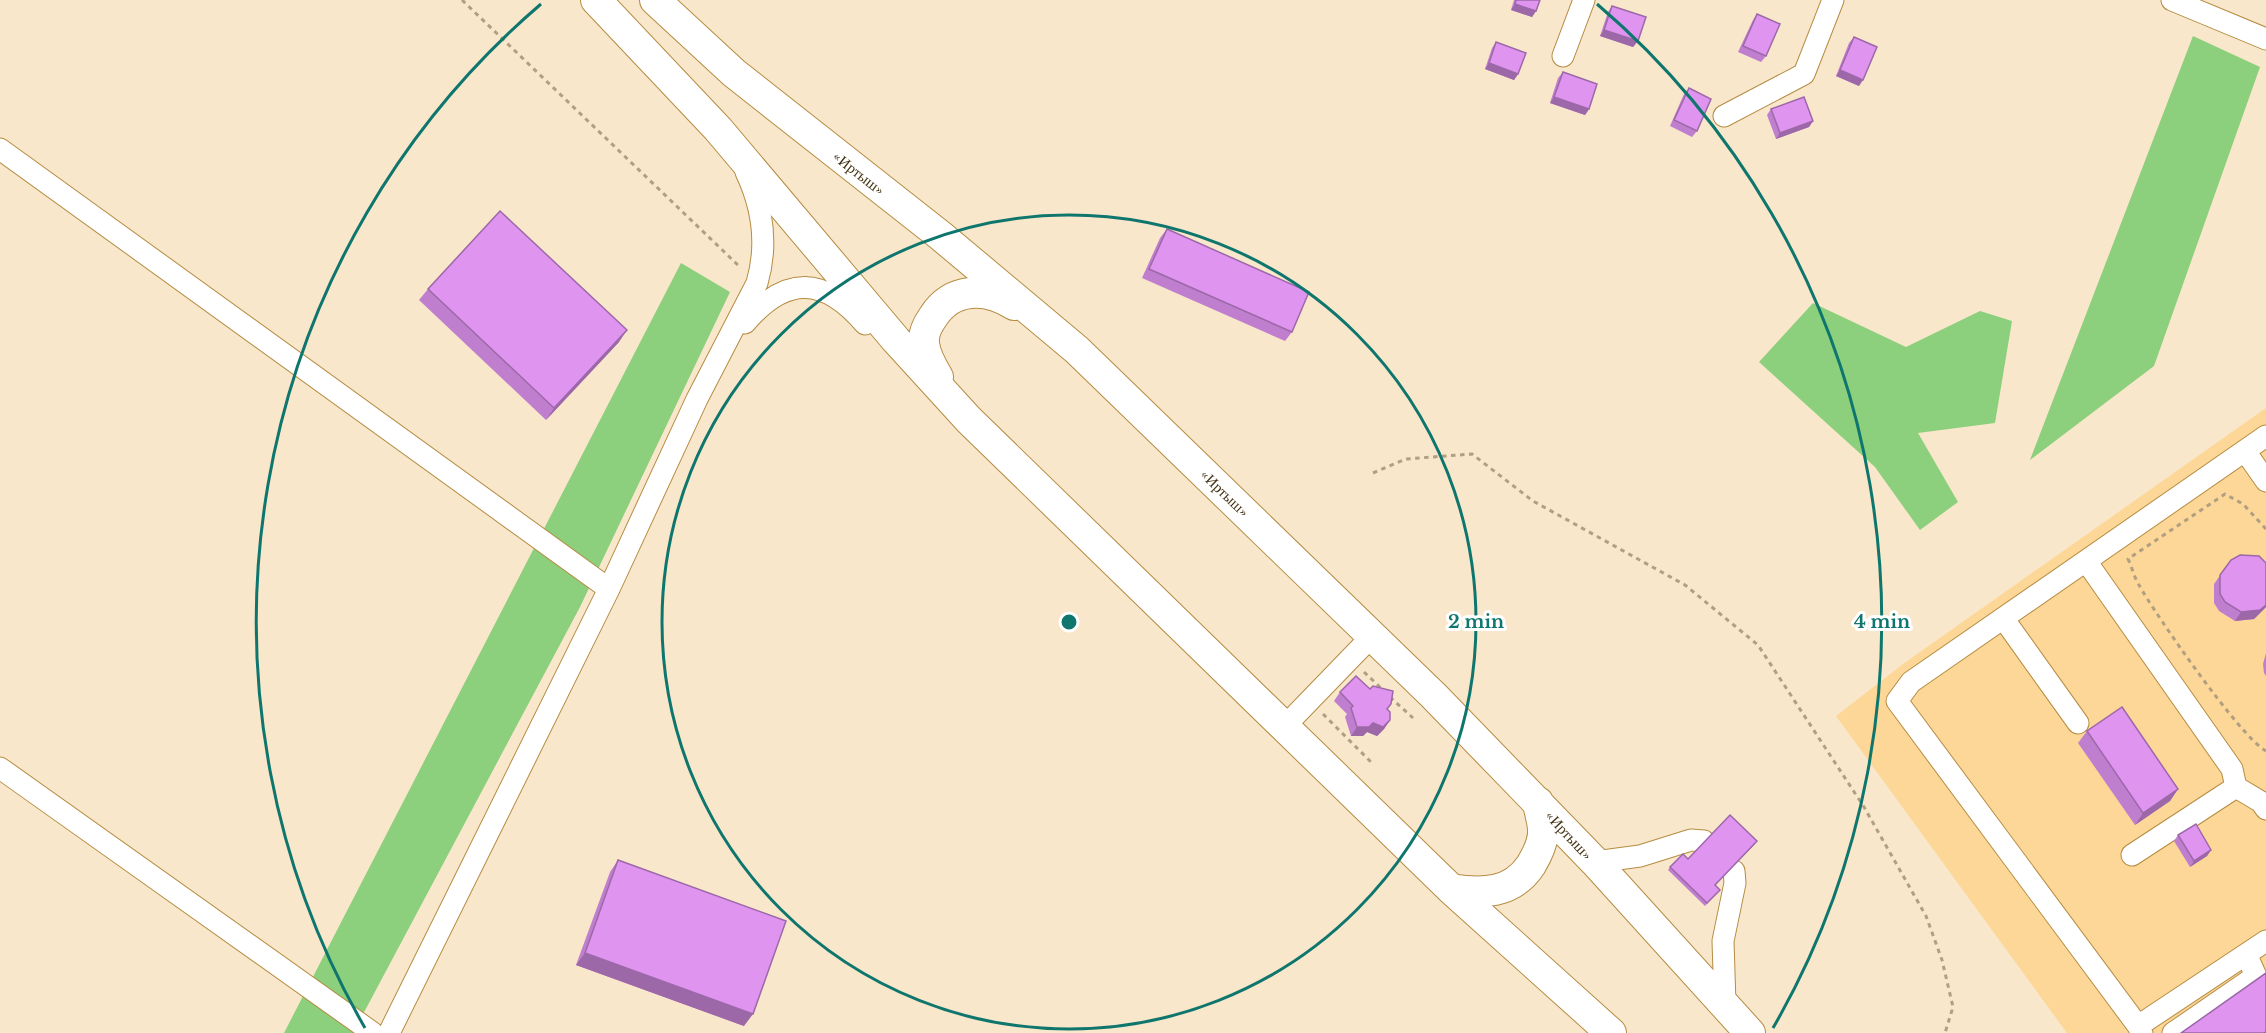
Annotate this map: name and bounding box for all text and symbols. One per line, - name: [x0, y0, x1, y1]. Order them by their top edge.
- street label: «Иртыш»: [829, 147, 889, 199]
- street label: «Иртыш»: [1196, 465, 1254, 521]
- text: 2 min: [1448, 611, 1504, 633]
- text: 4 min: [1854, 611, 1910, 633]
- centre of rings: [1059, 612, 1079, 632]
- street label: «Иртыш»: [1541, 806, 1597, 864]

